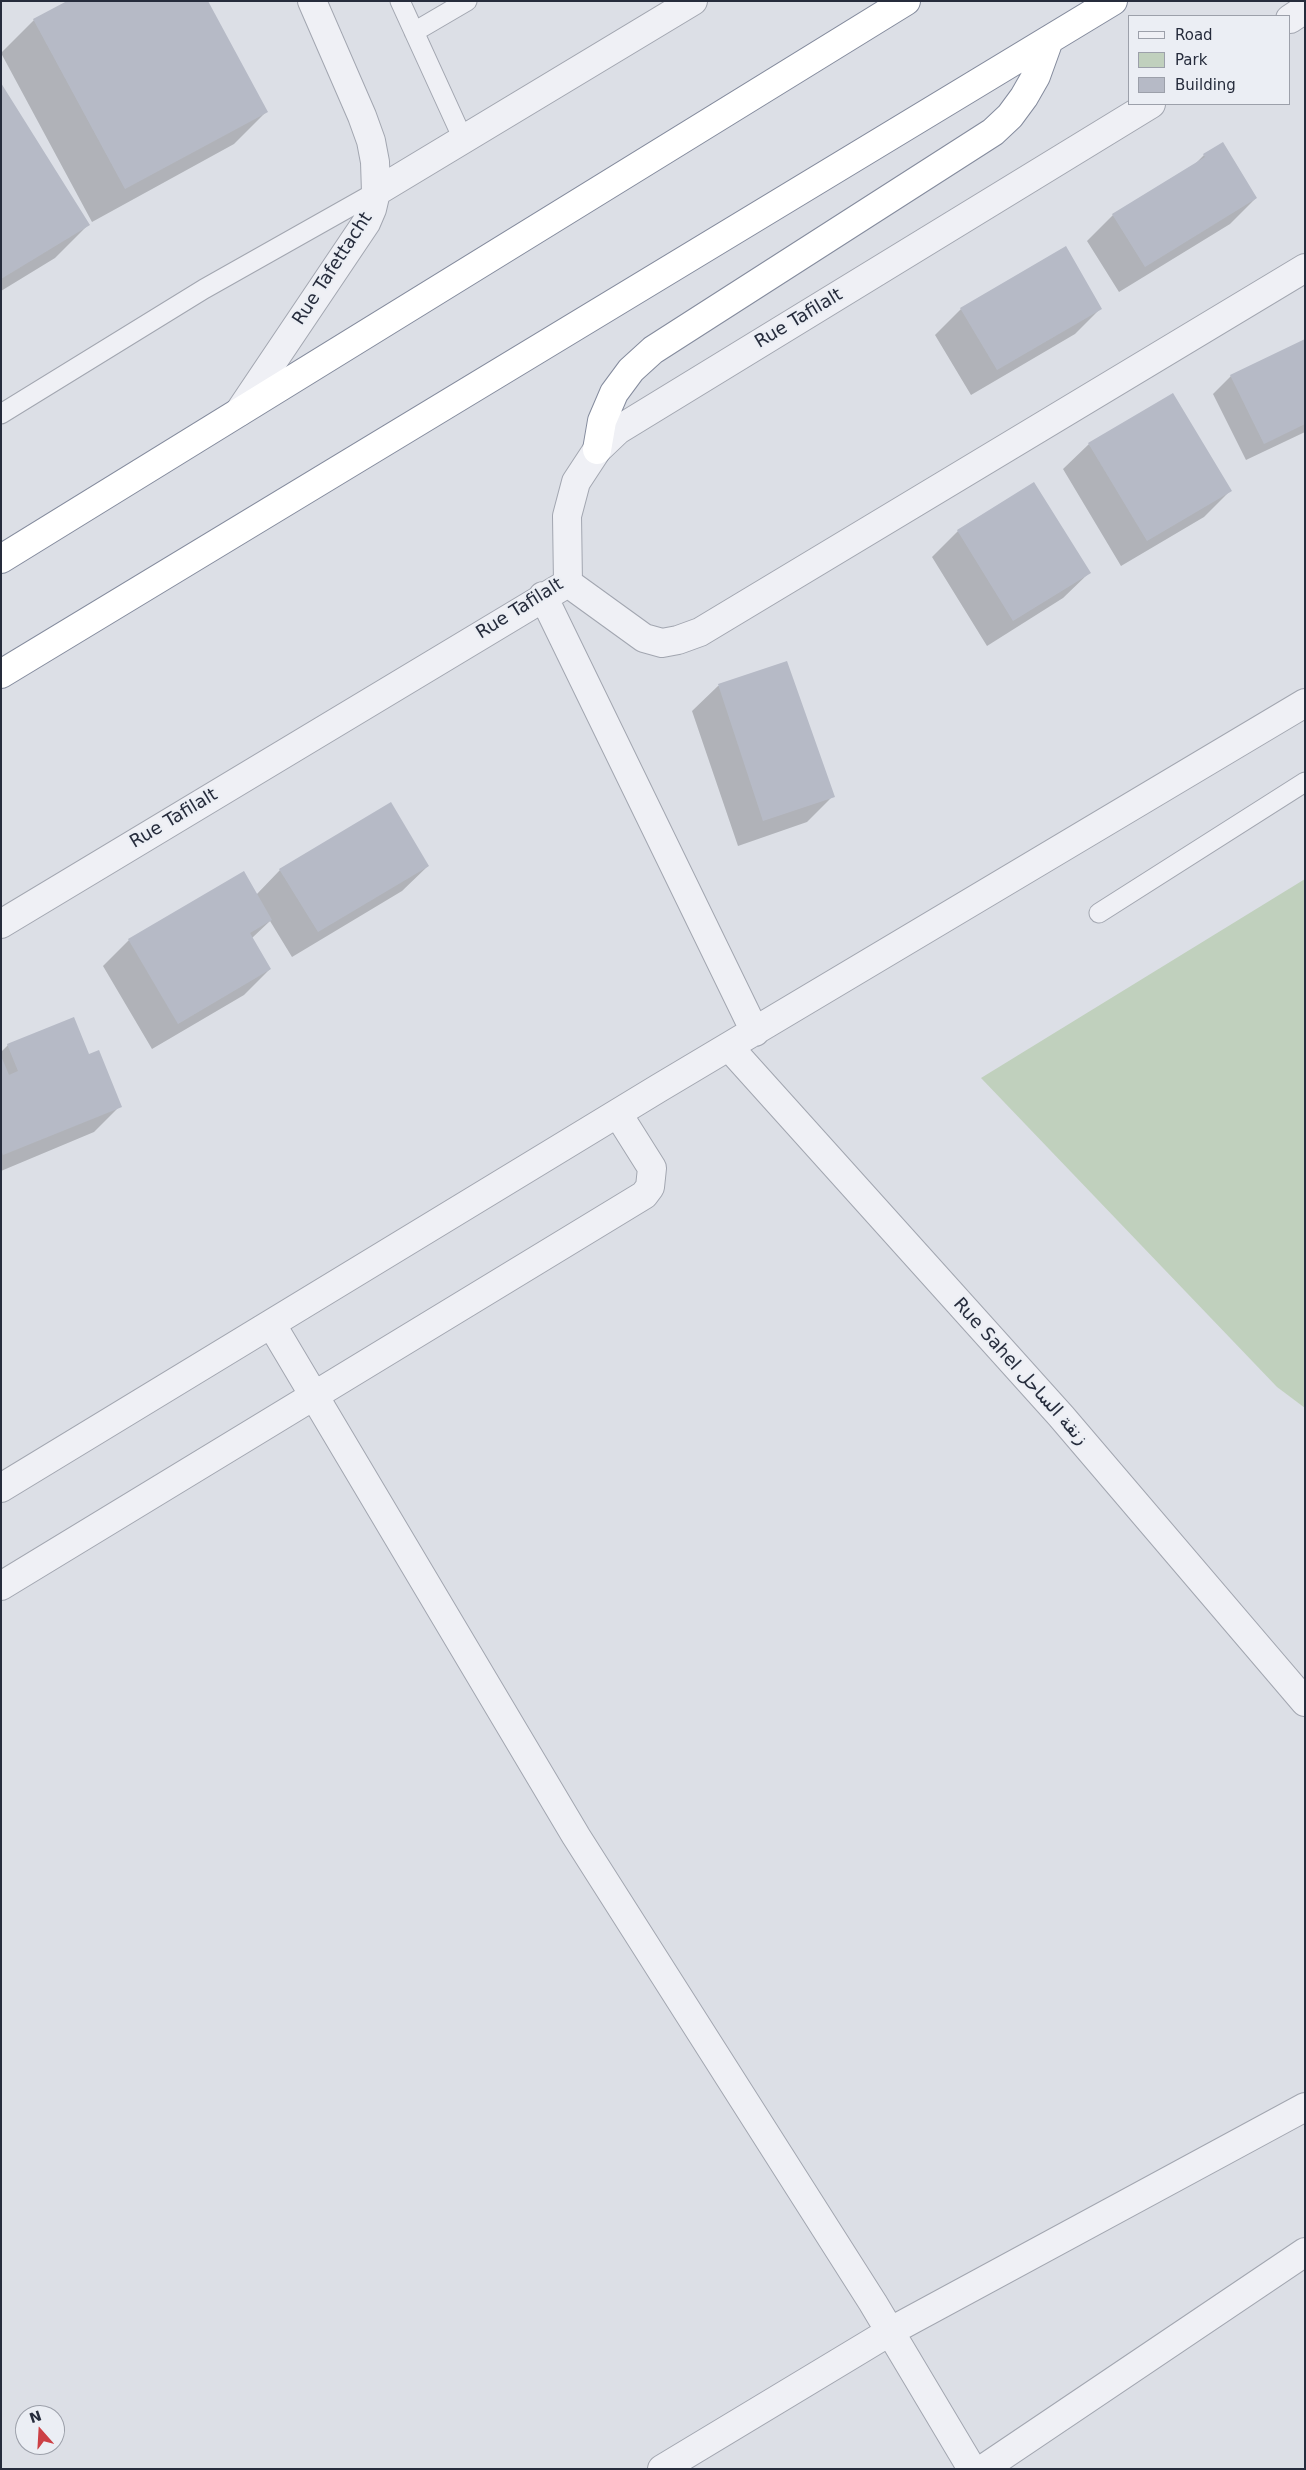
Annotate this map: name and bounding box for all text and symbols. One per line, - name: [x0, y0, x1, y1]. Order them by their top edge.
- legend: [1128, 15, 1291, 105]
- text: Road: [1175, 26, 1213, 44]
- text: Park: [1175, 51, 1207, 69]
- text: Building: [1175, 76, 1236, 94]
- street label: Rue Tafettacht: [289, 209, 377, 329]
- street label: Rue Tafilalt: [751, 284, 847, 354]
- street label: Rue Tafilalt: [473, 574, 567, 644]
- street label: Rue Tafilalt: [126, 784, 222, 854]
- street label: Rue Sahel زنقة الساحل: [948, 1294, 1092, 1450]
- north arrow: [15, 2405, 65, 2455]
- text: N: [27, 2407, 44, 2426]

